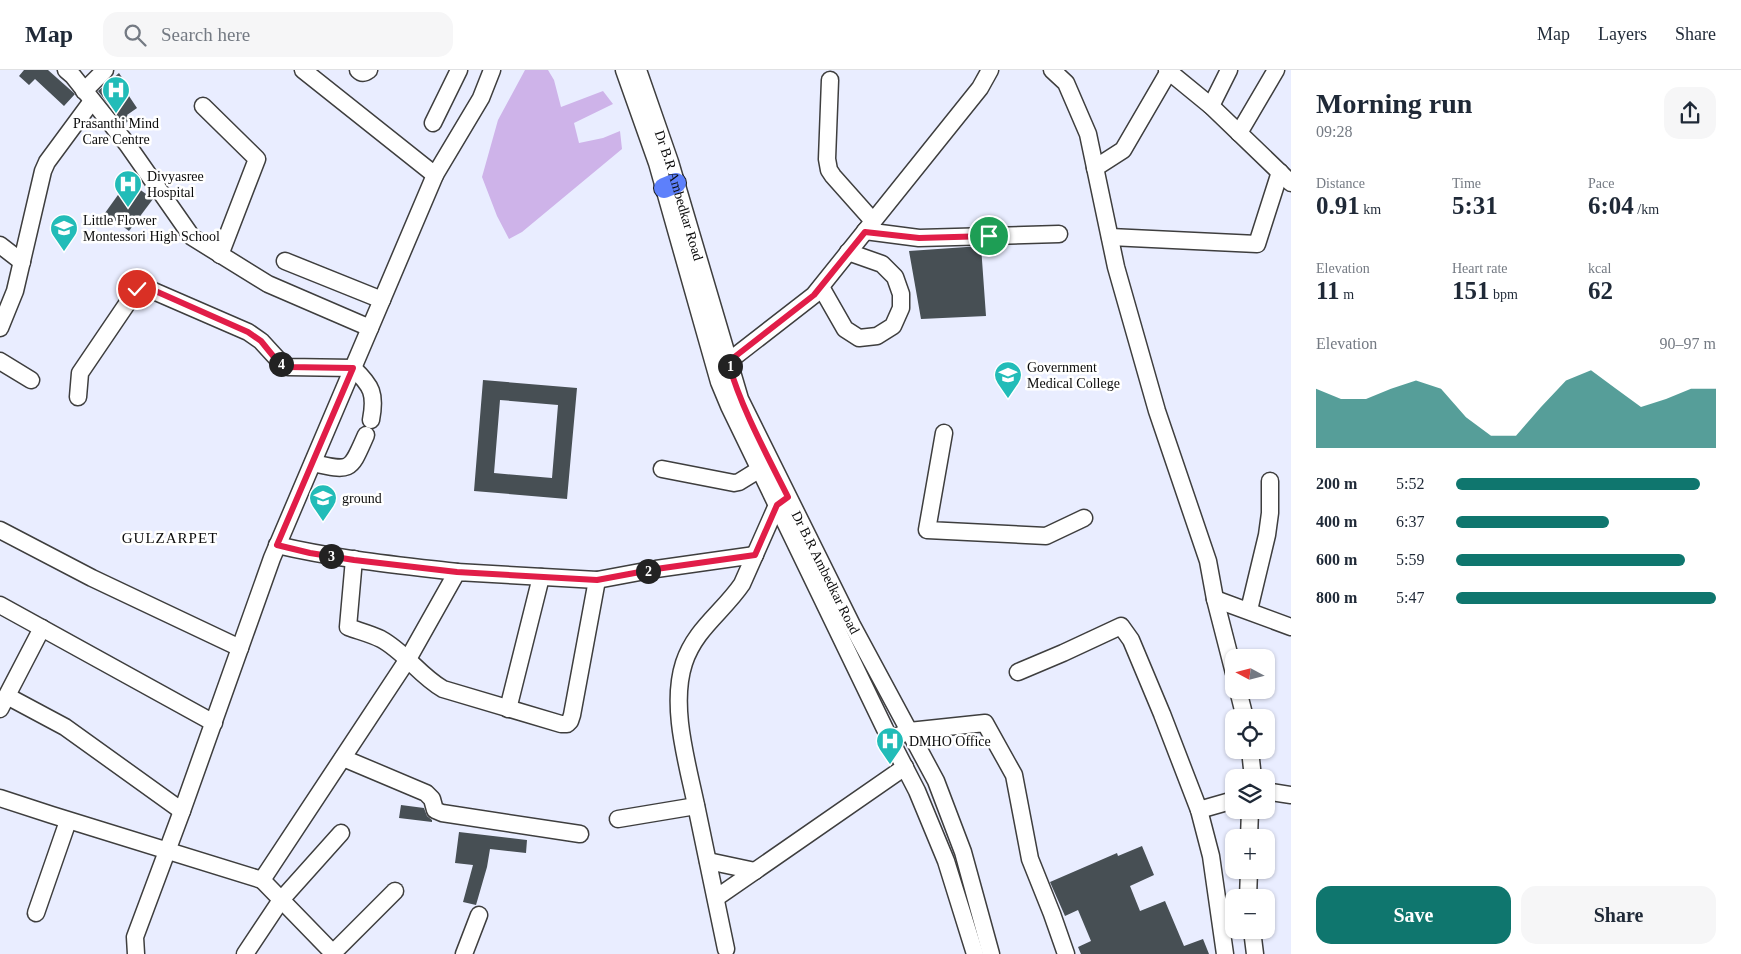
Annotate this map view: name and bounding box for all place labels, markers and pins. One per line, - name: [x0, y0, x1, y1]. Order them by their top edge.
- hospital icon: Prasanthi Mind Care Centre: [101, 75, 131, 114]
- place label: Prasanthi Mind Care Centre: [73, 116, 159, 147]
- hospital icon: Divyasree Hospital: [113, 169, 143, 208]
- place label: Divyasree Hospital: [147, 169, 204, 200]
- school or university icon: Little Flower Montessori High School: [49, 213, 79, 252]
- place label: Little Flower Montessori High School: [83, 213, 220, 244]
- pin: [968, 215, 1010, 257]
- pin: [116, 268, 158, 310]
- pin: 4: [268, 352, 294, 376]
- pin: 1: [718, 354, 742, 378]
- school or university icon: Government Medical College: [993, 360, 1023, 399]
- place label: Government Medical College: [1027, 360, 1120, 391]
- school or university icon: ground: [308, 483, 338, 522]
- place label: ground: [342, 491, 382, 506]
- pin: 3: [318, 544, 344, 568]
- pin: 2: [636, 558, 660, 584]
- hospital icon: DMHO Office: [875, 726, 905, 765]
- place label: DMHO Office: [909, 734, 991, 749]

